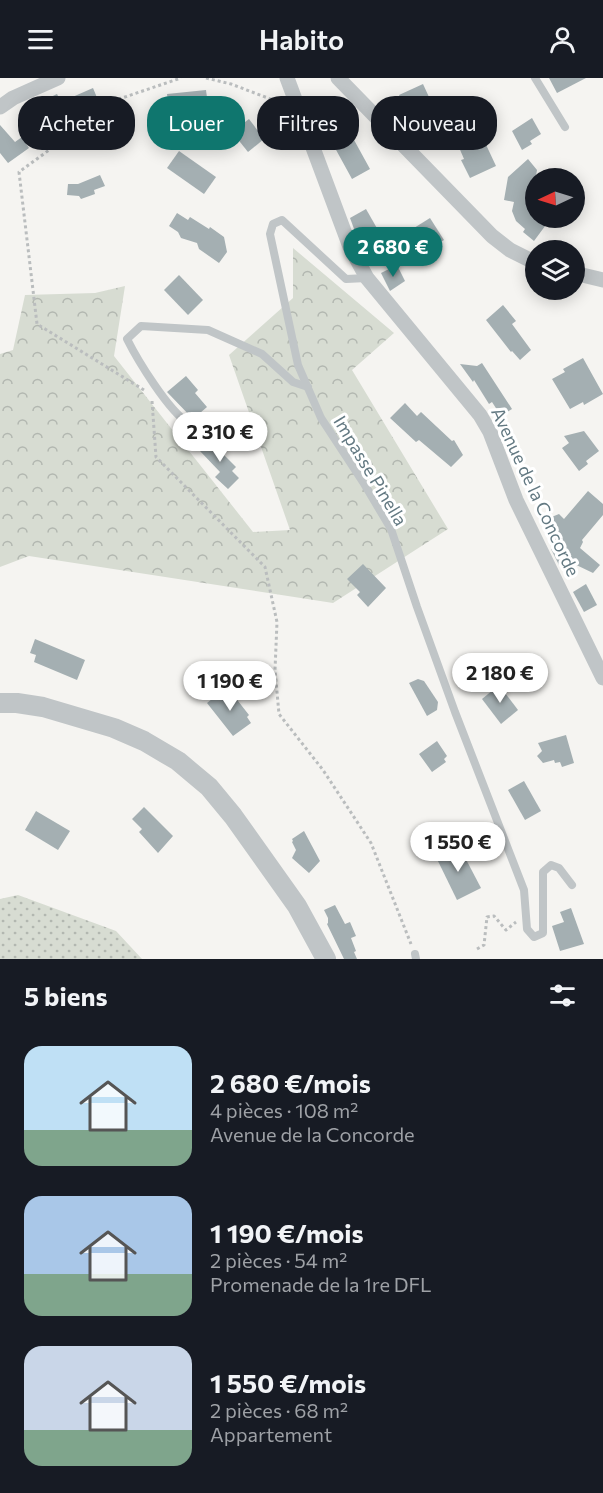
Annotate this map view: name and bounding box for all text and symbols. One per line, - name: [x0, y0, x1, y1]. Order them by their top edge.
- icon: menu: [24, 23, 57, 56]
- text: Habito: [259, 23, 344, 56]
- icon: person: [546, 23, 579, 56]
- chip: Acheter: [18, 96, 135, 150]
- chip: Louer: [147, 96, 245, 150]
- chip: Filtres: [257, 96, 359, 150]
- chip: Nouveau: [371, 96, 497, 150]
- north arrow: [525, 168, 585, 228]
- map controls: [525, 168, 585, 300]
- pin: 2 680 €: [338, 227, 448, 278]
- text: 2 680 €: [357, 234, 429, 258]
- button: layers: [525, 240, 585, 300]
- street label: Avenue de la Concorde: [487, 404, 585, 580]
- pin: 2 310 €: [165, 412, 275, 463]
- street label: Impasse Pinella: [329, 412, 412, 529]
- text: 2 310 €: [186, 419, 254, 443]
- pin: 2 180 €: [445, 653, 555, 704]
- text: 2 180 €: [466, 660, 534, 684]
- pin: 1 190 €: [175, 661, 285, 712]
- text: 1 190 €: [197, 668, 263, 692]
- pin: 1 550 €: [403, 822, 513, 873]
- text: 1 550 €: [424, 829, 492, 853]
- icon: filters: [546, 979, 579, 1012]
- text: 5 biens: [24, 980, 108, 1011]
- text: 2 680 €/mois: [210, 1067, 371, 1098]
- icon: home: [72, 1070, 144, 1142]
- text: 4 pièces · 108 m²: [210, 1098, 358, 1122]
- text: Avenue de la Concorde: [210, 1122, 415, 1146]
- text: 1 190 €/mois: [210, 1217, 364, 1248]
- icon: home: [72, 1220, 144, 1292]
- text: 2 pièces · 54 m²: [210, 1248, 347, 1272]
- text: Promenade de la 1re DFL: [210, 1272, 432, 1296]
- text: 1 550 €/mois: [210, 1367, 366, 1398]
- icon: home: [72, 1370, 144, 1442]
- text: 2 pièces · 68 m²: [210, 1398, 348, 1422]
- text: Appartement: [210, 1422, 332, 1446]

